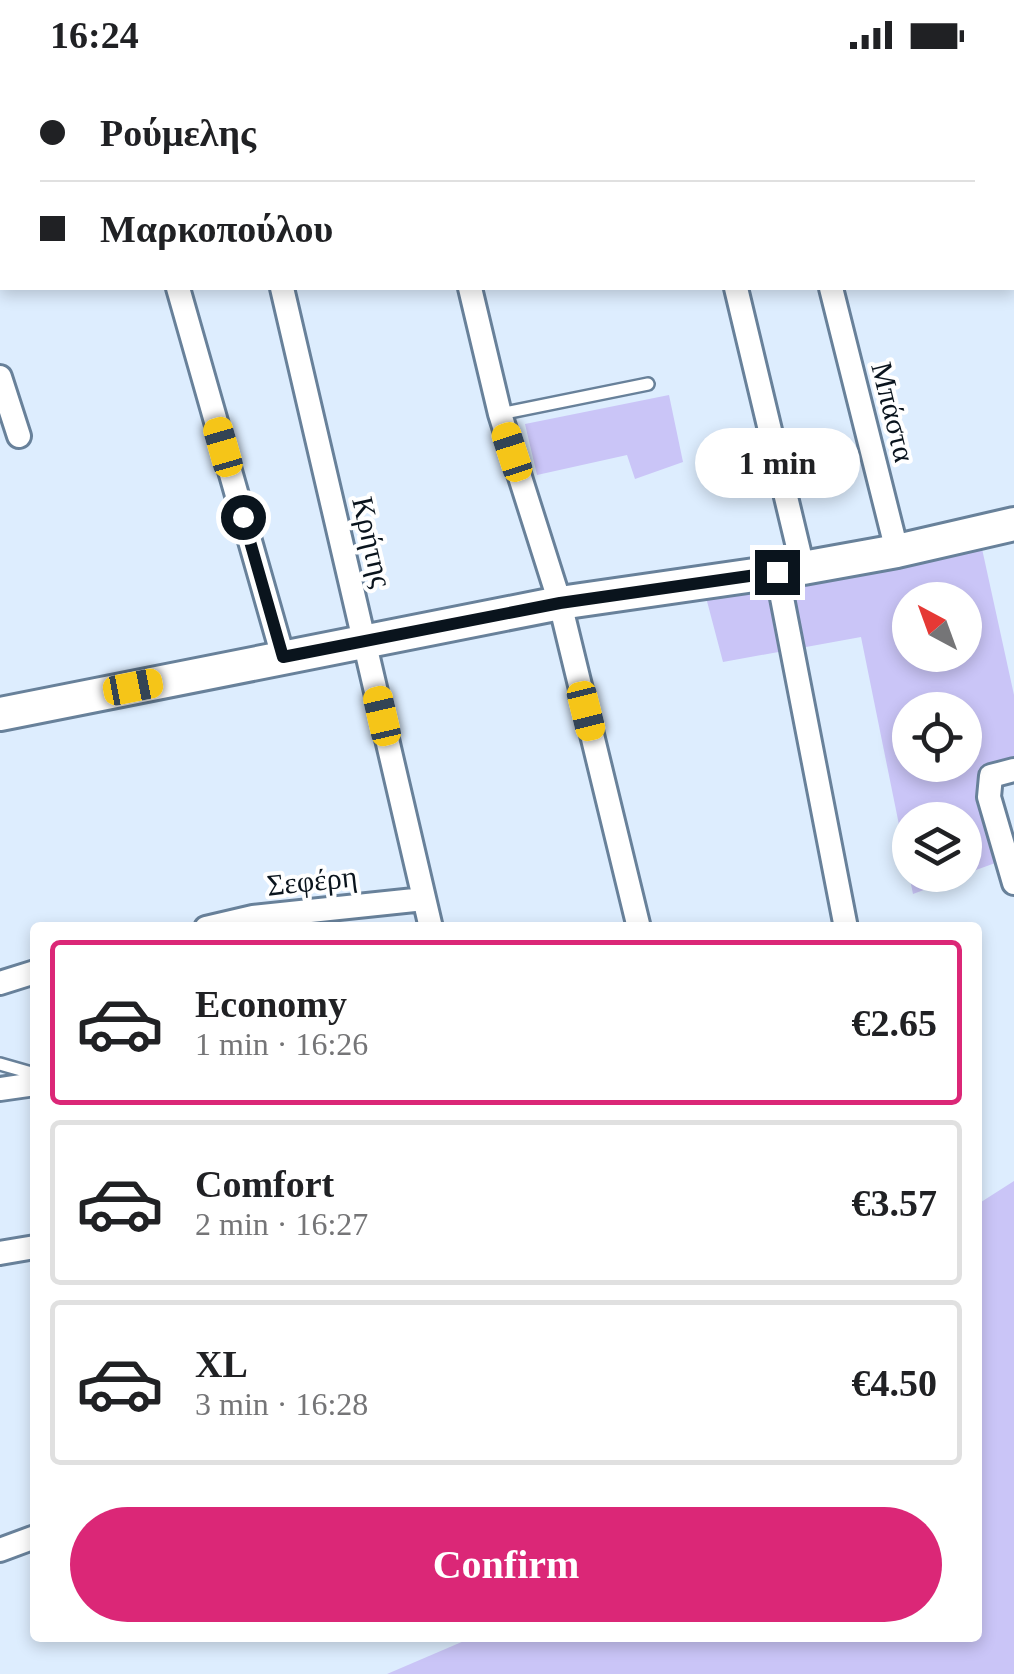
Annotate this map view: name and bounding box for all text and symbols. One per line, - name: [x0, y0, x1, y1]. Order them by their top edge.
- text: 16:24: [50, 14, 139, 56]
- text: Ρούμελης: [100, 112, 256, 154]
- text: Μαρκοπούλου: [100, 208, 333, 250]
- street label: Μπάστα: [865, 359, 922, 465]
- car: [200, 414, 246, 480]
- car: [488, 419, 536, 485]
- callout: 1 min: [694, 427, 860, 497]
- text: 1 min: [739, 445, 816, 481]
- street label: Κρήτης: [346, 493, 399, 591]
- route start: [221, 495, 266, 540]
- route end: [755, 550, 800, 595]
- north arrow: [892, 582, 982, 672]
- map controls: [892, 582, 982, 892]
- car: [101, 667, 165, 707]
- car: [564, 678, 608, 744]
- car: [361, 683, 403, 749]
- button: locate: [892, 692, 982, 782]
- button: layers: [892, 802, 982, 892]
- street label: Σεφέρη: [265, 859, 359, 902]
- icon: car: [75, 978, 165, 1068]
- text: Economy: [195, 983, 347, 1025]
- text: €2.65: [852, 1002, 937, 1044]
- text: 1 min · 16:26: [195, 1026, 368, 1062]
- icon: car: [75, 1158, 165, 1248]
- text: Comfort: [195, 1163, 334, 1205]
- text: €3.57: [852, 1182, 937, 1224]
- text: 2 min · 16:27: [195, 1206, 368, 1242]
- icon: car: [75, 1338, 165, 1428]
- text: XL: [195, 1343, 248, 1385]
- text: €4.50: [852, 1362, 937, 1404]
- text: 3 min · 16:28: [195, 1386, 368, 1422]
- button: Confirm: [70, 1507, 942, 1622]

